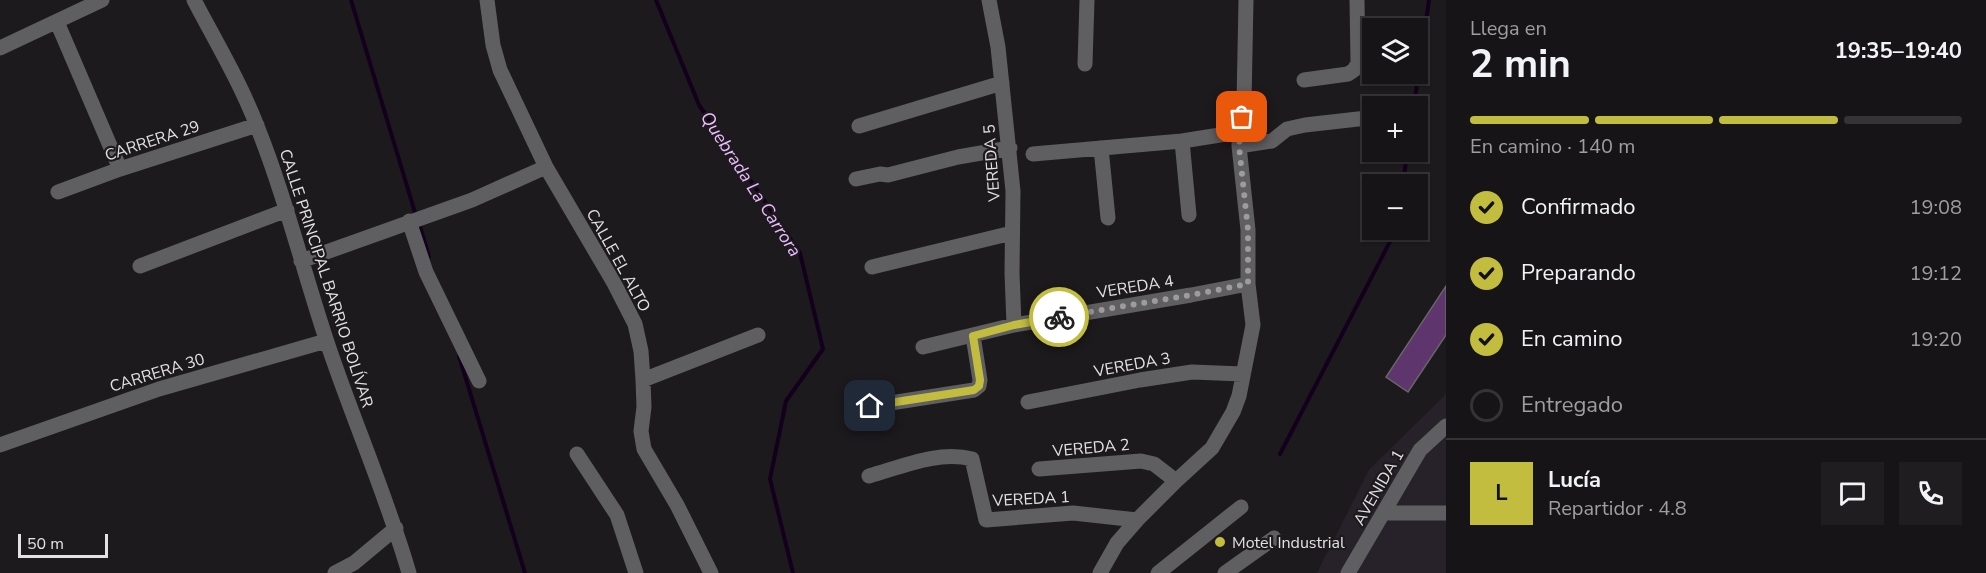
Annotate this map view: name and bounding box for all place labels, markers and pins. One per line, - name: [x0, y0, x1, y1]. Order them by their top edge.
- pin: [1216, 91, 1267, 142]
- pin: [844, 380, 895, 431]
- place label: Motel Industrial: [1232, 532, 1345, 554]
- marker: Motel Industrial: [1213, 535, 1227, 549]

